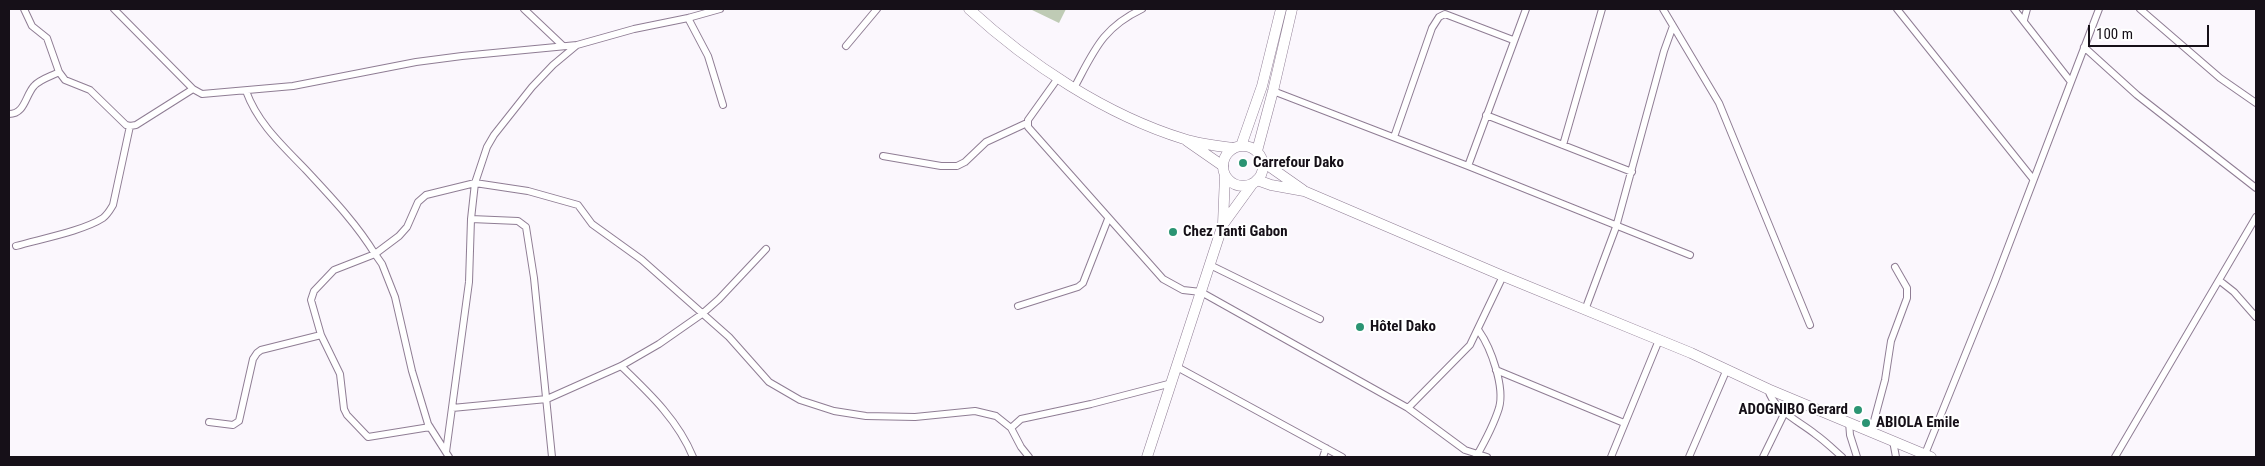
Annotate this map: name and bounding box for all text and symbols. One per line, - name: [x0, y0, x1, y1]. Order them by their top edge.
- scale bar: [2090, 15, 2211, 47]
- text: 100 m: [2096, 25, 2133, 43]
- place label: Carrefour Dako: [1253, 154, 1344, 172]
- marker: Carrefour Dako: [1237, 157, 1249, 169]
- place label: Chez Tanti Gabon: [1183, 223, 1288, 241]
- marker: Chez Tanti Gabon: [1167, 226, 1179, 238]
- place label: Hôtel Dako: [1370, 318, 1436, 336]
- marker: Hôtel Dako: [1354, 321, 1366, 333]
- place label: ADOGNIBO Gerard: [1739, 401, 1848, 419]
- marker: ADOGNIBO Gerard: [1852, 404, 1864, 416]
- place label: ABIOLA Emile: [1876, 414, 1959, 432]
- marker: ABIOLA Emile: [1860, 417, 1872, 429]

